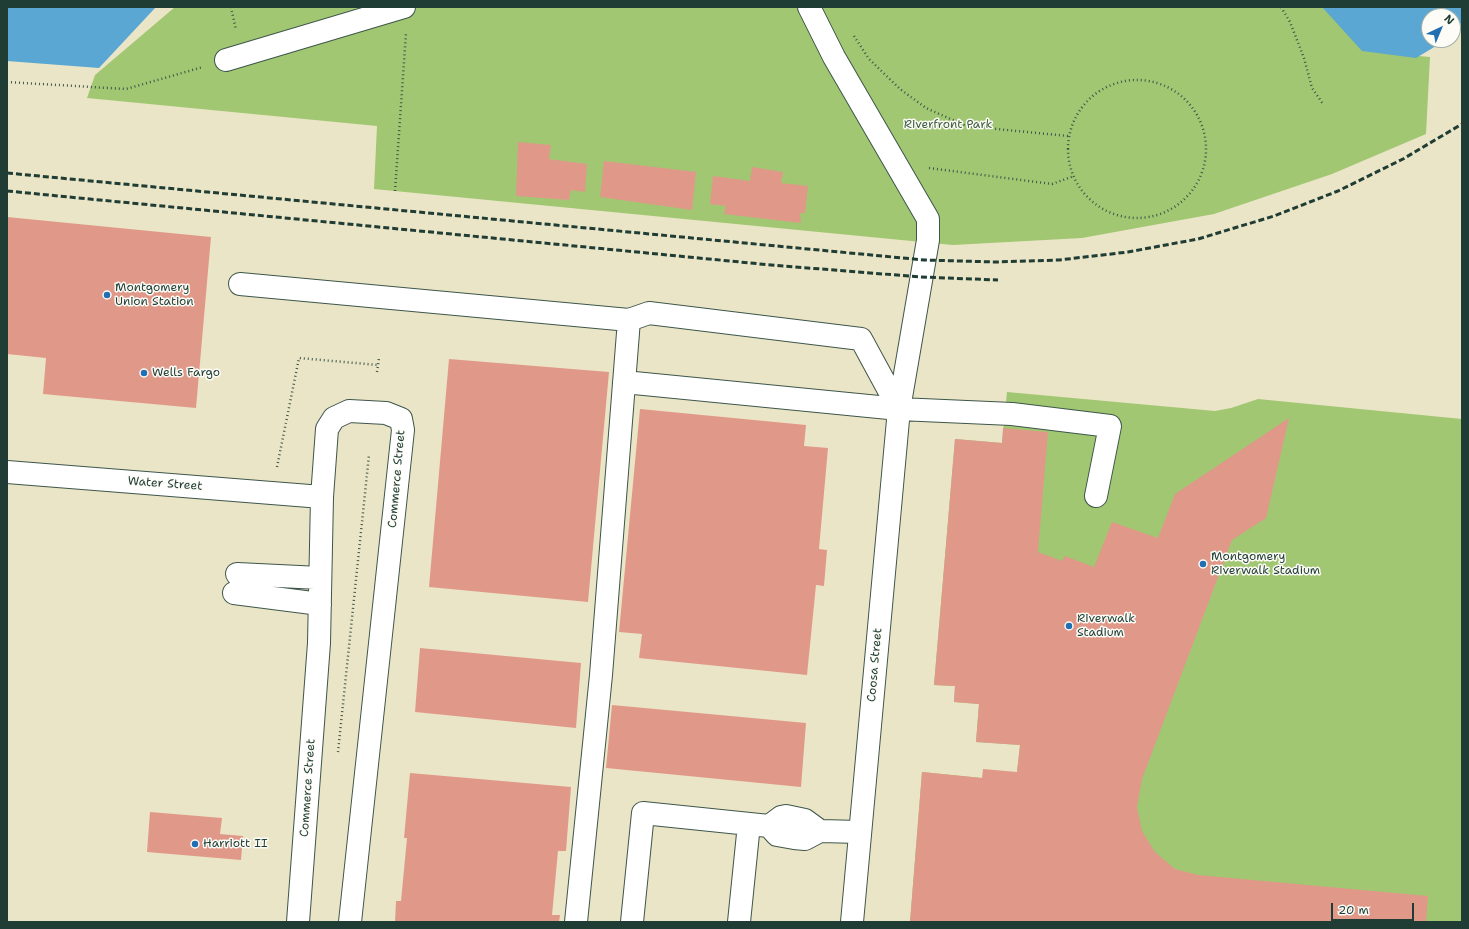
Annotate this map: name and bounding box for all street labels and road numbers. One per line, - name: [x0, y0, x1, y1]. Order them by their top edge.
- street label: Commerce Street: [386, 429, 408, 529]
- street label: Water Street: [127, 474, 203, 494]
- street label: Coosa Street: [865, 627, 885, 703]
- street label: Commerce Street: [297, 738, 319, 838]

